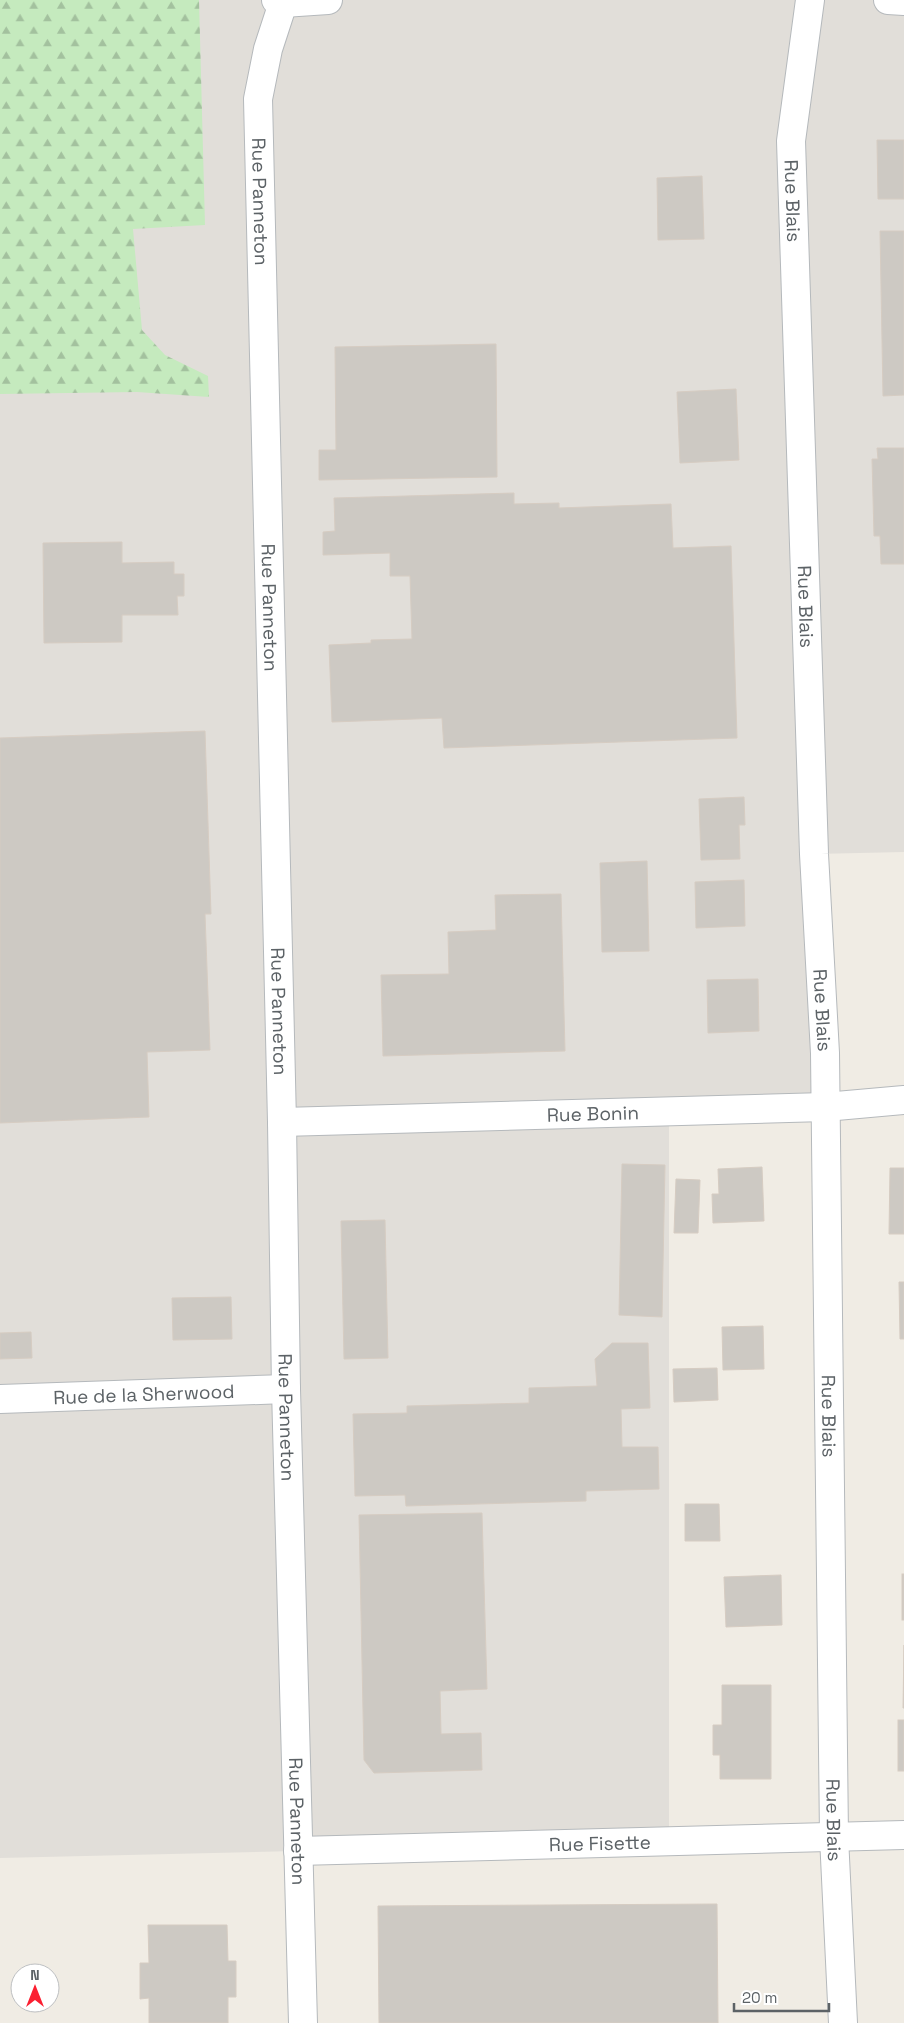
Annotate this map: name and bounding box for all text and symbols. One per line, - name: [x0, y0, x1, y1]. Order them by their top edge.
- street label: Rue Panneton: [246, 137, 274, 266]
- street label: Rue Blais: [779, 159, 806, 242]
- street label: Rue Panneton: [255, 543, 283, 672]
- street label: Rue Blais: [792, 565, 819, 648]
- street label: Rue Panneton: [265, 947, 293, 1076]
- street label: Rue Blais: [807, 968, 837, 1052]
- street label: Rue Bonin: [547, 1100, 639, 1128]
- street label: Rue Panneton: [272, 1353, 300, 1482]
- street label: Rue Blais: [816, 1375, 842, 1457]
- street label: Rue de la Sherwood: [53, 1379, 235, 1410]
- street label: Rue Panneton: [283, 1757, 311, 1885]
- street label: Rue Blais: [820, 1779, 847, 1862]
- street label: Rue Fisette: [549, 1830, 651, 1857]
- north arrow: [10, 1963, 60, 2013]
- text: N: [30, 1966, 40, 1984]
- scale bar: [734, 1980, 829, 2012]
- text: 20 m: [742, 1988, 777, 2007]

